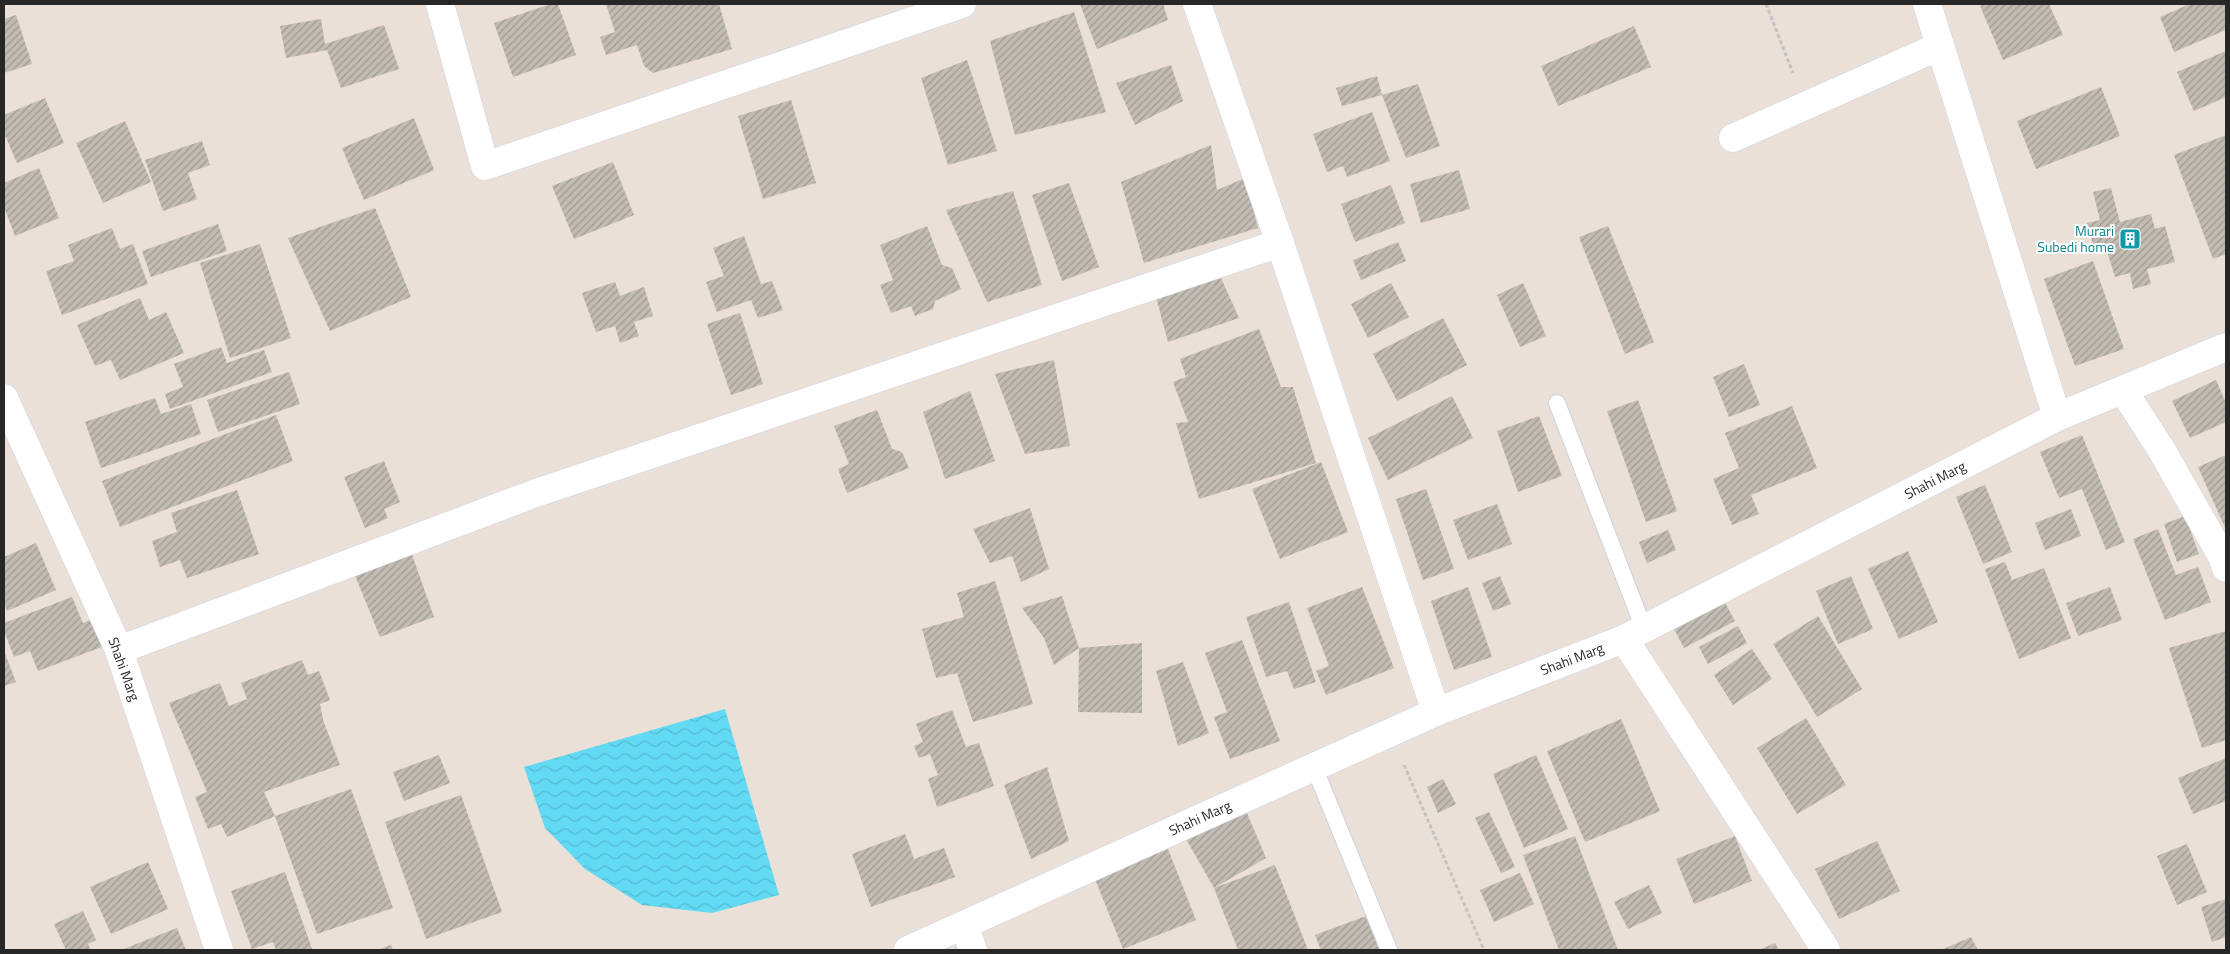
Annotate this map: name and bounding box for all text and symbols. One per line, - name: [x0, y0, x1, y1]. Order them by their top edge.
- place label: Murari Subedi home: [2037, 220, 2114, 257]
- building icon: Murari Subedi home: [2118, 227, 2142, 251]
- street label: Shahi Marg: [1900, 455, 1969, 504]
- street label: Shahi Marg: [103, 634, 146, 704]
- street label: Shahi Marg: [1537, 637, 1607, 680]
- street label: Shahi Marg: [1165, 794, 1234, 841]

